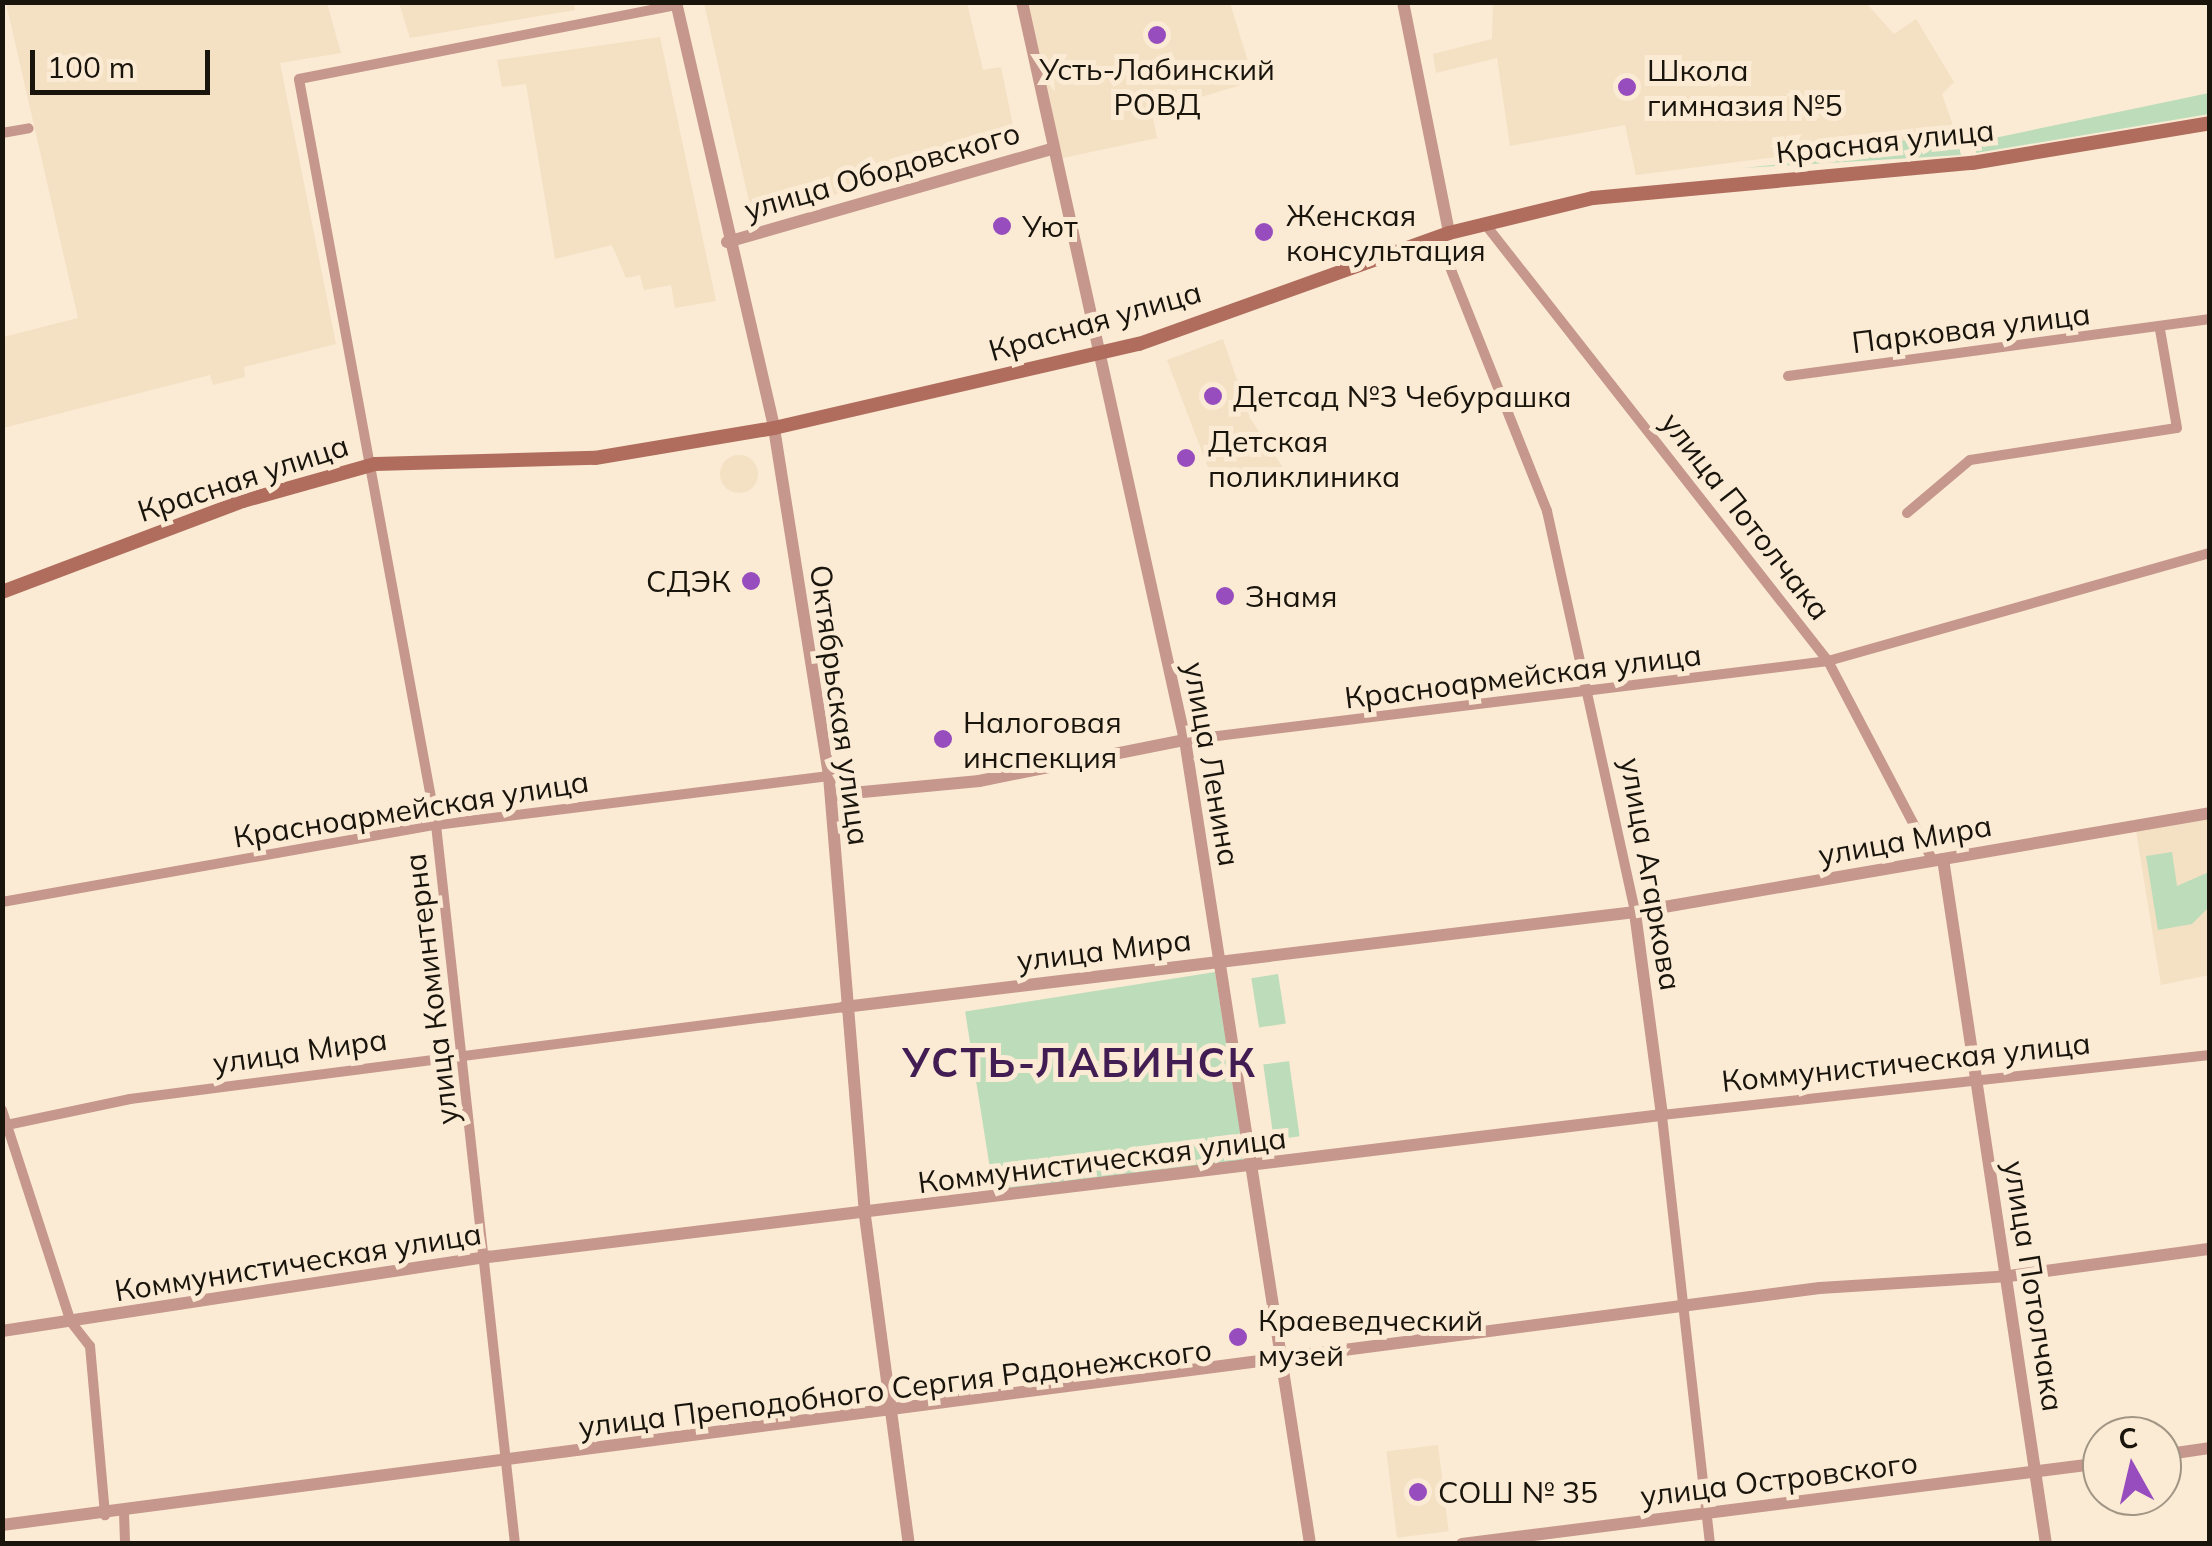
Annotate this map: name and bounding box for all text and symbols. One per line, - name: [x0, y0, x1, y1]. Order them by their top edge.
- marker: Усть-Лабинский РОВД: [1146, 24, 1168, 46]
- scale bar: [35, 30, 215, 92]
- text: 100 m: [47, 48, 135, 86]
- place label: Усть-Лабинский РОВД: [1039, 51, 1275, 122]
- place label: Школа гимназия №5: [1647, 52, 1843, 122]
- marker: Школа гимназия №5: [1616, 76, 1638, 98]
- street label: Красная улица: [1774, 112, 1996, 170]
- street label: улица Ободовского: [740, 114, 1024, 228]
- place label: Женская консультация: [1286, 197, 1486, 268]
- place label: Уют: [1022, 208, 1078, 244]
- marker: Уют: [991, 215, 1013, 237]
- marker: Женская консультация: [1251, 219, 1277, 245]
- street label: Красная улица: [985, 273, 1205, 369]
- street label: Парковая улица: [1850, 296, 2092, 360]
- place label: Детсад №3 Чебурашка: [1233, 378, 1572, 414]
- marker: Детсад №3 Чебурашка: [1202, 385, 1224, 407]
- street label: улица Потолчака: [1654, 405, 1838, 627]
- place label: Детская поликлиника: [1208, 423, 1400, 494]
- street label: Красная улица: [133, 427, 353, 529]
- marker: Детская поликлиника: [1173, 445, 1199, 471]
- street label: Октябрьская улица: [802, 562, 878, 848]
- place label: СДЭК: [646, 563, 731, 599]
- marker: СДЭК: [740, 570, 762, 592]
- place label: Знамя: [1245, 578, 1337, 614]
- marker: Знамя: [1214, 585, 1236, 607]
- street label: Красноармейская улица: [1342, 636, 1704, 716]
- street label: улица Ленина: [1176, 659, 1248, 869]
- place label: Налоговая инспекция: [963, 704, 1122, 774]
- marker: Налоговая инспекция: [932, 728, 954, 750]
- street label: улица Агаркова: [1613, 755, 1689, 993]
- street label: Красноармейская улица: [231, 763, 591, 855]
- street label: улица Мира: [1815, 807, 1995, 873]
- street label: улица Коминтерна: [397, 851, 465, 1127]
- street label: улица Мира: [1015, 921, 1193, 979]
- street label: улица Мира: [211, 1021, 389, 1081]
- street label: Коммунистическая улица: [1720, 1025, 2092, 1099]
- district label: УСТЬ-ЛАБИНСК: [903, 1038, 1257, 1086]
- street label: Коммунистическая улица: [916, 1120, 1288, 1200]
- street label: улица Потолчака: [1996, 1158, 2072, 1414]
- street label: Коммунистическая улица: [112, 1215, 484, 1309]
- place label: Краеведческий музей: [1258, 1302, 1483, 1372]
- marker: Краеведческий музей: [1227, 1326, 1249, 1348]
- street label: улица Преподобного Сергия Радонежского: [576, 1331, 1214, 1445]
- north arrow: [2082, 1416, 2182, 1516]
- text: С: [2116, 1419, 2140, 1456]
- street label: улица Островского: [1638, 1444, 1920, 1514]
- place label: СОШ № 35: [1438, 1474, 1598, 1510]
- marker: СОШ № 35: [1407, 1481, 1429, 1503]

